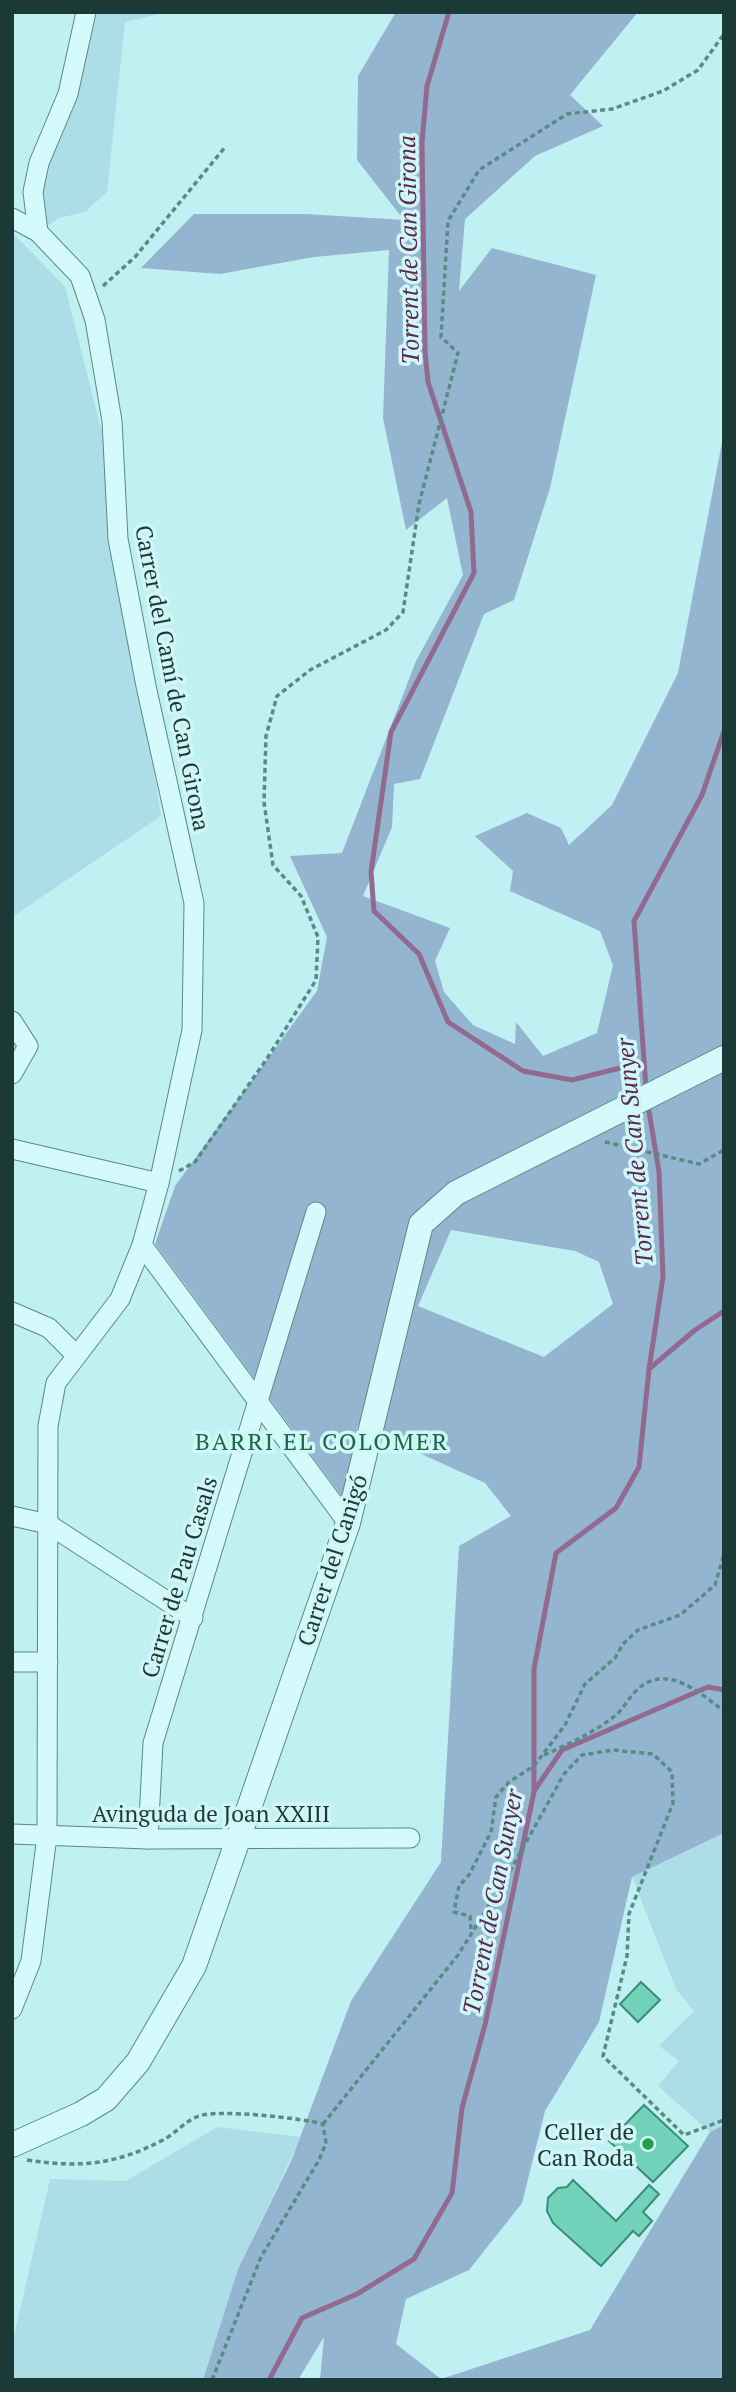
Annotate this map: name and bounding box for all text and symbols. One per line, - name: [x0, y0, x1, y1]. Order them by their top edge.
- water label: Torrent de Can Girona: [390, 135, 426, 365]
- street label: Carrer del Camí de Can Girona: [128, 522, 218, 834]
- water label: Torrent de Can Sunyer: [608, 1035, 660, 1267]
- district label: BARRI EL COLOMER: [195, 1425, 449, 1457]
- street label: Carrer del Canigó: [290, 1470, 374, 1650]
- street label: Carrer de Pau Casals: [134, 1473, 224, 1681]
- water label: Torrent de Can Sunyer: [454, 1785, 530, 2017]
- street label: Avinguda de Joan XXIII: [92, 1798, 330, 1829]
- place label: Celler de Can Roda: [537, 2116, 634, 2173]
- marker: Celler de Can Roda: [640, 2136, 656, 2152]

